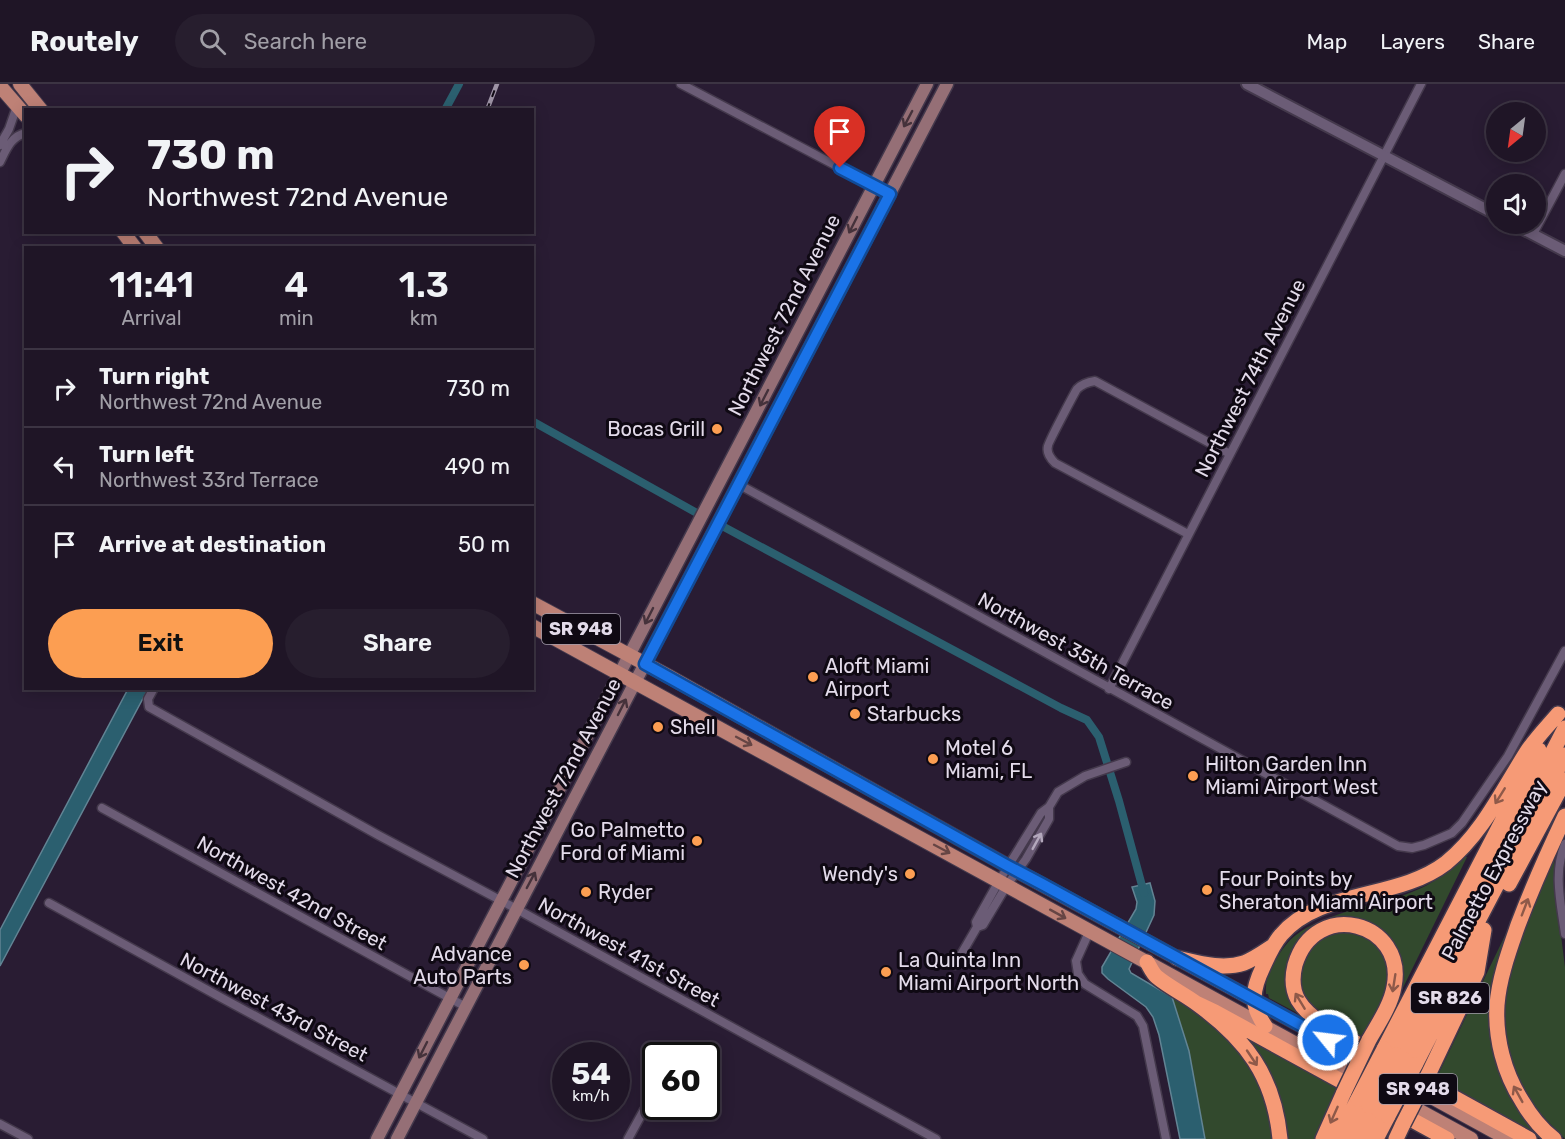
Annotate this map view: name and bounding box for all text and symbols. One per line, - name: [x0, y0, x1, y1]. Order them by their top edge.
- search box: [175, 14, 595, 68]
- text: Routely: [30, 25, 139, 58]
- icon: search: [196, 25, 229, 58]
- text: Search here: [244, 28, 367, 55]
- text: Map: [1306, 29, 1347, 54]
- text: Layers: [1380, 29, 1445, 54]
- text: Share: [1478, 29, 1535, 54]
- north arrow: [1486, 102, 1546, 162]
- map controls: [1486, 102, 1546, 234]
- pin: [814, 106, 865, 168]
- one-way arrow: [902, 110, 914, 128]
- icon: arrive: [823, 115, 856, 148]
- text: 730 m: [147, 130, 275, 180]
- icon: right: [48, 132, 126, 210]
- button: sound: [1486, 174, 1546, 234]
- text: Northwest 72nd Avenue: [147, 181, 448, 213]
- street label: Northwest 72nd Avenue: [723, 210, 845, 420]
- one-way arrow: [847, 216, 859, 234]
- text: 11:41: [109, 263, 194, 306]
- text: 4: [284, 263, 308, 306]
- text: 1.3: [399, 263, 449, 306]
- street label: Northwest 74th Avenue: [1190, 275, 1310, 481]
- text: Arrival: [121, 306, 182, 330]
- text: min: [279, 306, 314, 330]
- text: km: [410, 306, 438, 330]
- text: Turn right: [99, 363, 209, 390]
- icon: right: [48, 372, 81, 405]
- text: 730 m: [447, 375, 510, 402]
- one-way arrow: [757, 389, 769, 407]
- text: Northwest 72nd Avenue: [99, 390, 322, 414]
- place label: Bocas Grill: [607, 417, 705, 441]
- marker: Bocas Grill: [710, 422, 724, 436]
- text: Turn left: [99, 441, 194, 468]
- icon: left: [48, 450, 81, 483]
- text: 490 m: [445, 453, 510, 480]
- text: Northwest 33rd Terrace: [99, 468, 319, 492]
- icon: arrive: [48, 528, 81, 561]
- text: Arrive at destination: [99, 531, 326, 558]
- text: 50 m: [458, 531, 510, 558]
- street label: Northwest 35th Terrace: [974, 587, 1178, 715]
- one-way arrow: [643, 606, 654, 624]
- button: Exit: [48, 609, 273, 678]
- button: Share: [285, 609, 510, 678]
- road number: SR 948: [542, 614, 620, 644]
- place label: Aloft Miami Airport: [825, 654, 929, 701]
- marker: Aloft Miami Airport: [806, 670, 820, 684]
- street label: Northwest 72nd Avenue: [500, 674, 626, 882]
- one-way arrow: [617, 699, 628, 717]
- place label: Starbucks: [867, 702, 961, 726]
- marker: Starbucks: [848, 707, 862, 721]
- place label: Shell: [670, 715, 716, 739]
- marker: Shell: [651, 720, 665, 734]
- one-way arrow: [735, 736, 753, 747]
- place label: Motel 6 Miami, FL: [945, 736, 1032, 783]
- marker: Motel 6 Miami, FL: [926, 752, 940, 766]
- place label: Hilton Garden Inn Miami Airport West: [1205, 752, 1378, 799]
- marker: Hilton Garden Inn Miami Airport West: [1186, 769, 1200, 783]
- street label: Palmetto Expressway: [1436, 776, 1552, 964]
- one-way arrow: [1493, 787, 1505, 804]
- place label: Go Palmetto Ford of Miami: [560, 818, 685, 865]
- street label: Northwest 42nd Street: [193, 831, 391, 955]
- one-way arrow: [1032, 832, 1043, 850]
- marker: Go Palmetto Ford of Miami: [690, 834, 704, 848]
- one-way arrow: [933, 843, 950, 855]
- place label: Wendy's: [822, 862, 898, 886]
- marker: Wendy's: [903, 867, 917, 881]
- place label: Four Points by Sheraton Miami Airport: [1219, 867, 1433, 914]
- one-way arrow: [525, 872, 537, 889]
- place label: Ryder: [598, 880, 653, 904]
- marker: Four Points by Sheraton Miami Airport: [1200, 883, 1214, 897]
- marker: Ryder: [579, 885, 593, 899]
- street label: Northwest 41st Street: [534, 892, 724, 1012]
- one-way arrow: [1520, 898, 1531, 917]
- one-way arrow: [1049, 909, 1067, 920]
- place label: Advance Auto Parts: [413, 942, 512, 989]
- street label: Northwest 43rd Street: [176, 947, 372, 1067]
- place label: La Quinta Inn Miami Airport North: [898, 948, 1079, 995]
- marker: Advance Auto Parts: [517, 958, 531, 972]
- marker: La Quinta Inn Miami Airport North: [879, 965, 893, 979]
- one-way arrow: [1388, 972, 1399, 992]
- road number: SR 826: [1411, 983, 1489, 1013]
- one-way arrow: [1294, 993, 1306, 1010]
- position arrow: [1296, 1008, 1360, 1072]
- one-way arrow: [417, 1041, 429, 1058]
- speed limit sign: 60: [642, 1042, 720, 1120]
- one-way arrow: [1246, 1049, 1259, 1066]
- text: 54: [571, 1056, 611, 1092]
- road number: SR 948: [1379, 1074, 1457, 1104]
- one-way arrow: [1512, 1086, 1524, 1103]
- text: km/h: [572, 1087, 610, 1105]
- one-way arrow: [1327, 1106, 1339, 1124]

